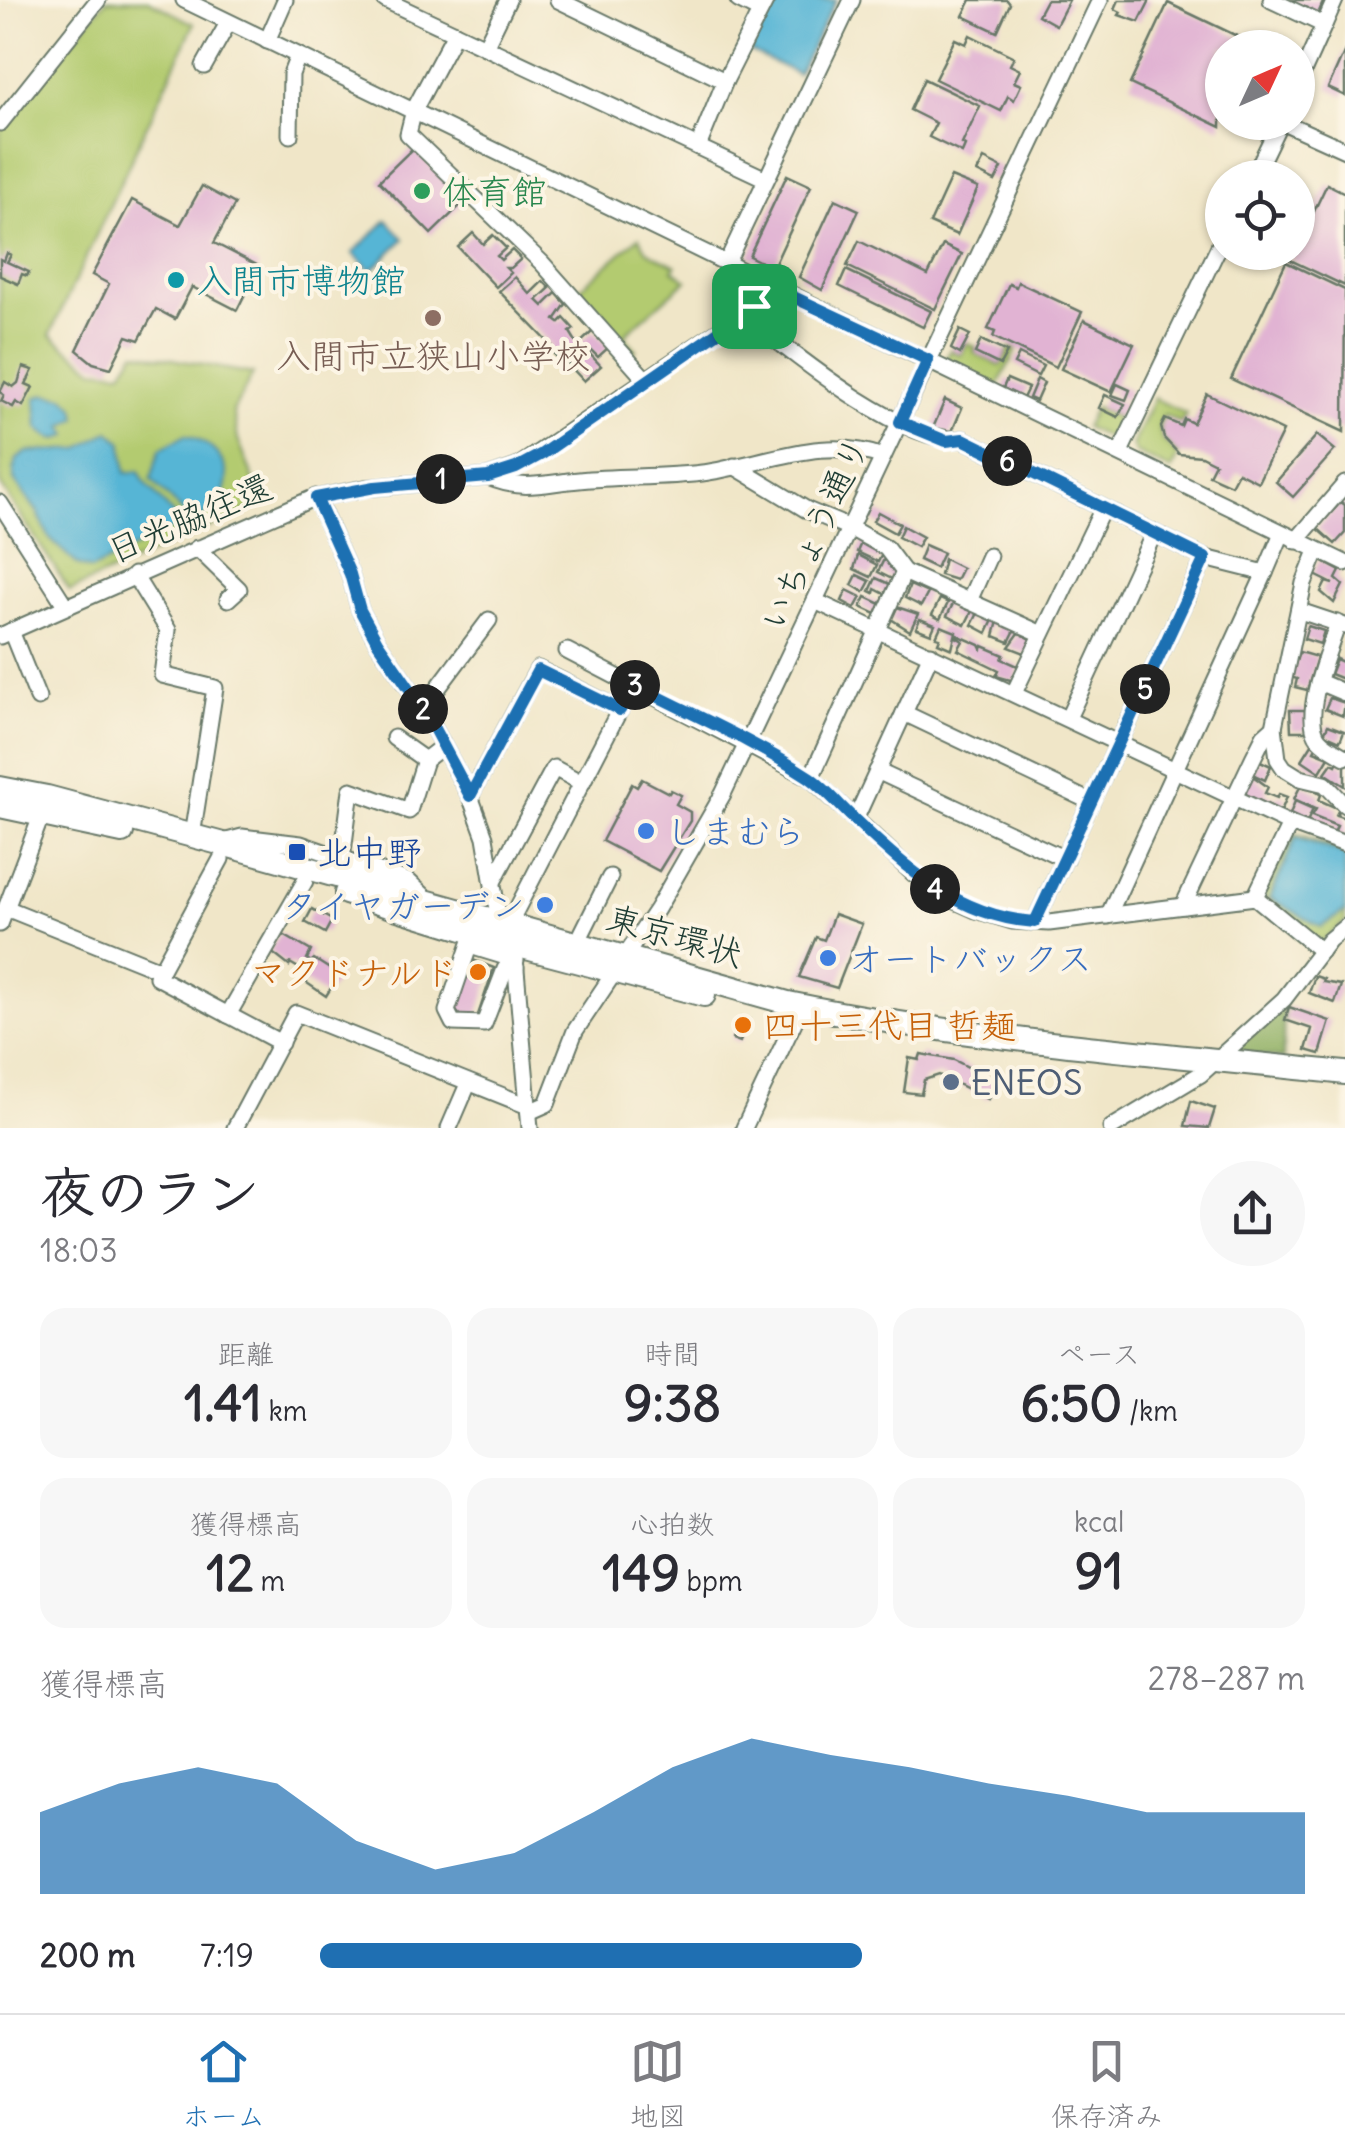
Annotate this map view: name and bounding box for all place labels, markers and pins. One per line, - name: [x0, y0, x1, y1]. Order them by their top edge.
- place label: 体育館: [442, 169, 547, 213]
- marker: 体育館: [411, 180, 433, 202]
- place label: 入間市博物館: [196, 258, 406, 302]
- pin: [712, 264, 797, 349]
- marker: 入間市博物館: [165, 269, 187, 291]
- marker: 入間市立狭山小学校: [422, 307, 444, 329]
- place label: 入間市立狭山小学校: [275, 333, 591, 377]
- pin: 6: [982, 436, 1032, 486]
- pin: 1: [416, 454, 466, 504]
- pin: 3: [610, 660, 660, 710]
- pin: 5: [1120, 664, 1170, 714]
- pin: 2: [398, 684, 448, 734]
- place label: しまむら: [666, 809, 806, 853]
- marker: しまむら: [635, 820, 657, 842]
- place label: 北中野: [317, 830, 422, 874]
- marker: 北中野: [286, 841, 308, 863]
- pin: 4: [910, 864, 960, 914]
- place label: タイヤガーデン: [281, 883, 525, 927]
- marker: タイヤガーデン: [534, 894, 556, 916]
- place label: オートバックス: [848, 936, 1092, 980]
- marker: オートバックス: [817, 947, 839, 969]
- place label: マクドナルド: [251, 950, 458, 994]
- marker: マクドナルド: [467, 961, 489, 983]
- place label: 四十三代目 哲麺: [763, 1003, 1016, 1047]
- marker: 四十三代目 哲麺: [732, 1014, 754, 1036]
- place label: ENEOS: [971, 1060, 1082, 1104]
- marker: ENEOS: [940, 1071, 962, 1093]

